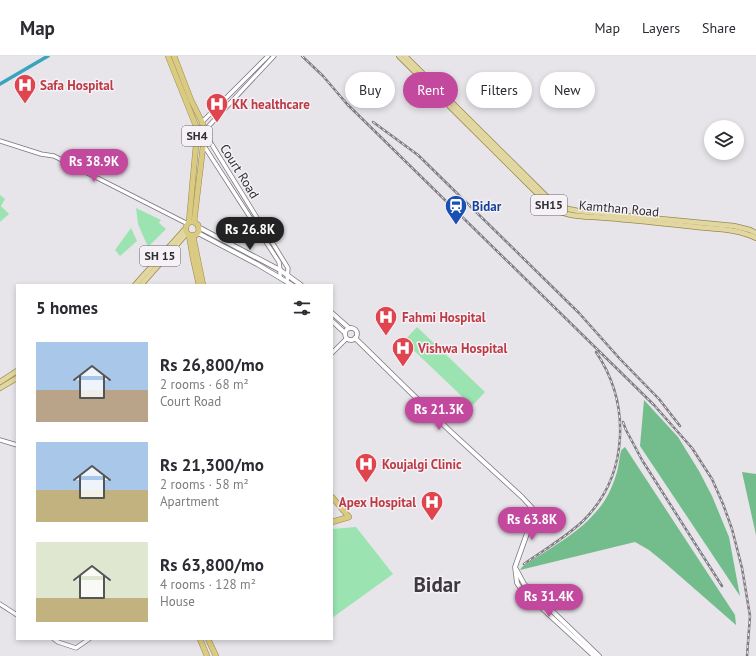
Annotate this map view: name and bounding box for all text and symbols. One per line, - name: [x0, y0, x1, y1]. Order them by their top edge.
- text: Map: [20, 16, 55, 40]
- text: Map: [594, 19, 620, 37]
- text: Layers: [642, 19, 680, 37]
- text: Share: [702, 19, 736, 37]
- hospital icon: Safa Hospital: [12, 72, 38, 105]
- chip: Buy: [345, 72, 395, 108]
- chip: Rent: [403, 72, 458, 108]
- chip: Filters: [466, 72, 532, 108]
- chip: New: [540, 72, 595, 108]
- place label: Safa Hospital: [40, 77, 114, 94]
- hospital icon: KK healthcare: [204, 91, 230, 124]
- place label: KK healthcare: [232, 96, 310, 113]
- map controls: [704, 120, 744, 160]
- button: layers: [704, 120, 744, 160]
- road number: SH4: [182, 126, 212, 146]
- street label: Court Road: [216, 141, 263, 202]
- pin: Rs 38.9K: [53, 149, 135, 183]
- text: Rs 38.9K: [69, 153, 119, 170]
- station icon: Bidar: [443, 193, 469, 226]
- road number: SH15: [531, 195, 567, 215]
- street label: Kamthan Road: [578, 197, 660, 220]
- place label: Bidar: [472, 198, 502, 215]
- pin: Rs 26.8K: [209, 217, 291, 251]
- text: Rs 26.8K: [225, 221, 275, 238]
- road number: SH 15: [140, 246, 180, 266]
- text: 5 homes: [36, 297, 98, 319]
- icon: filters: [291, 297, 313, 319]
- hospital icon: Fahmi Hospital: [373, 304, 399, 337]
- place label: Fahmi Hospital: [402, 309, 486, 326]
- hospital icon: Vishwa Hospital: [390, 335, 416, 368]
- place label: Vishwa Hospital: [417, 340, 507, 357]
- text: Rs 26,800/mo: [160, 354, 264, 376]
- icon: home: [68, 358, 116, 406]
- text: 2 rooms · 68 m²: [160, 376, 249, 393]
- text: Court Road: [160, 393, 221, 410]
- pin: Rs 21.3K: [398, 397, 480, 431]
- text: Rs 21.3K: [414, 401, 464, 418]
- hospital icon: Koujalgi Clinic: [353, 451, 379, 484]
- text: Rs 21,300/mo: [160, 454, 264, 476]
- place label: Koujalgi Clinic: [382, 456, 462, 473]
- icon: home: [68, 458, 116, 506]
- text: 2 rooms · 58 m²: [160, 476, 249, 493]
- hospital icon: Apex Hospital: [419, 489, 445, 522]
- text: Apartment: [160, 493, 219, 510]
- place label: Apex Hospital: [339, 494, 416, 511]
- pin: Rs 63.8K: [491, 507, 573, 541]
- text: Rs 63.8K: [507, 511, 557, 528]
- text: Rs 63,800/mo: [160, 554, 264, 576]
- icon: home: [68, 558, 116, 606]
- district label: Bidar: [413, 571, 461, 598]
- text: 4 rooms · 128 m²: [160, 576, 256, 593]
- pin: Rs 31.4K: [508, 584, 590, 618]
- text: Rs 31.4K: [524, 588, 574, 605]
- text: House: [160, 593, 195, 610]

